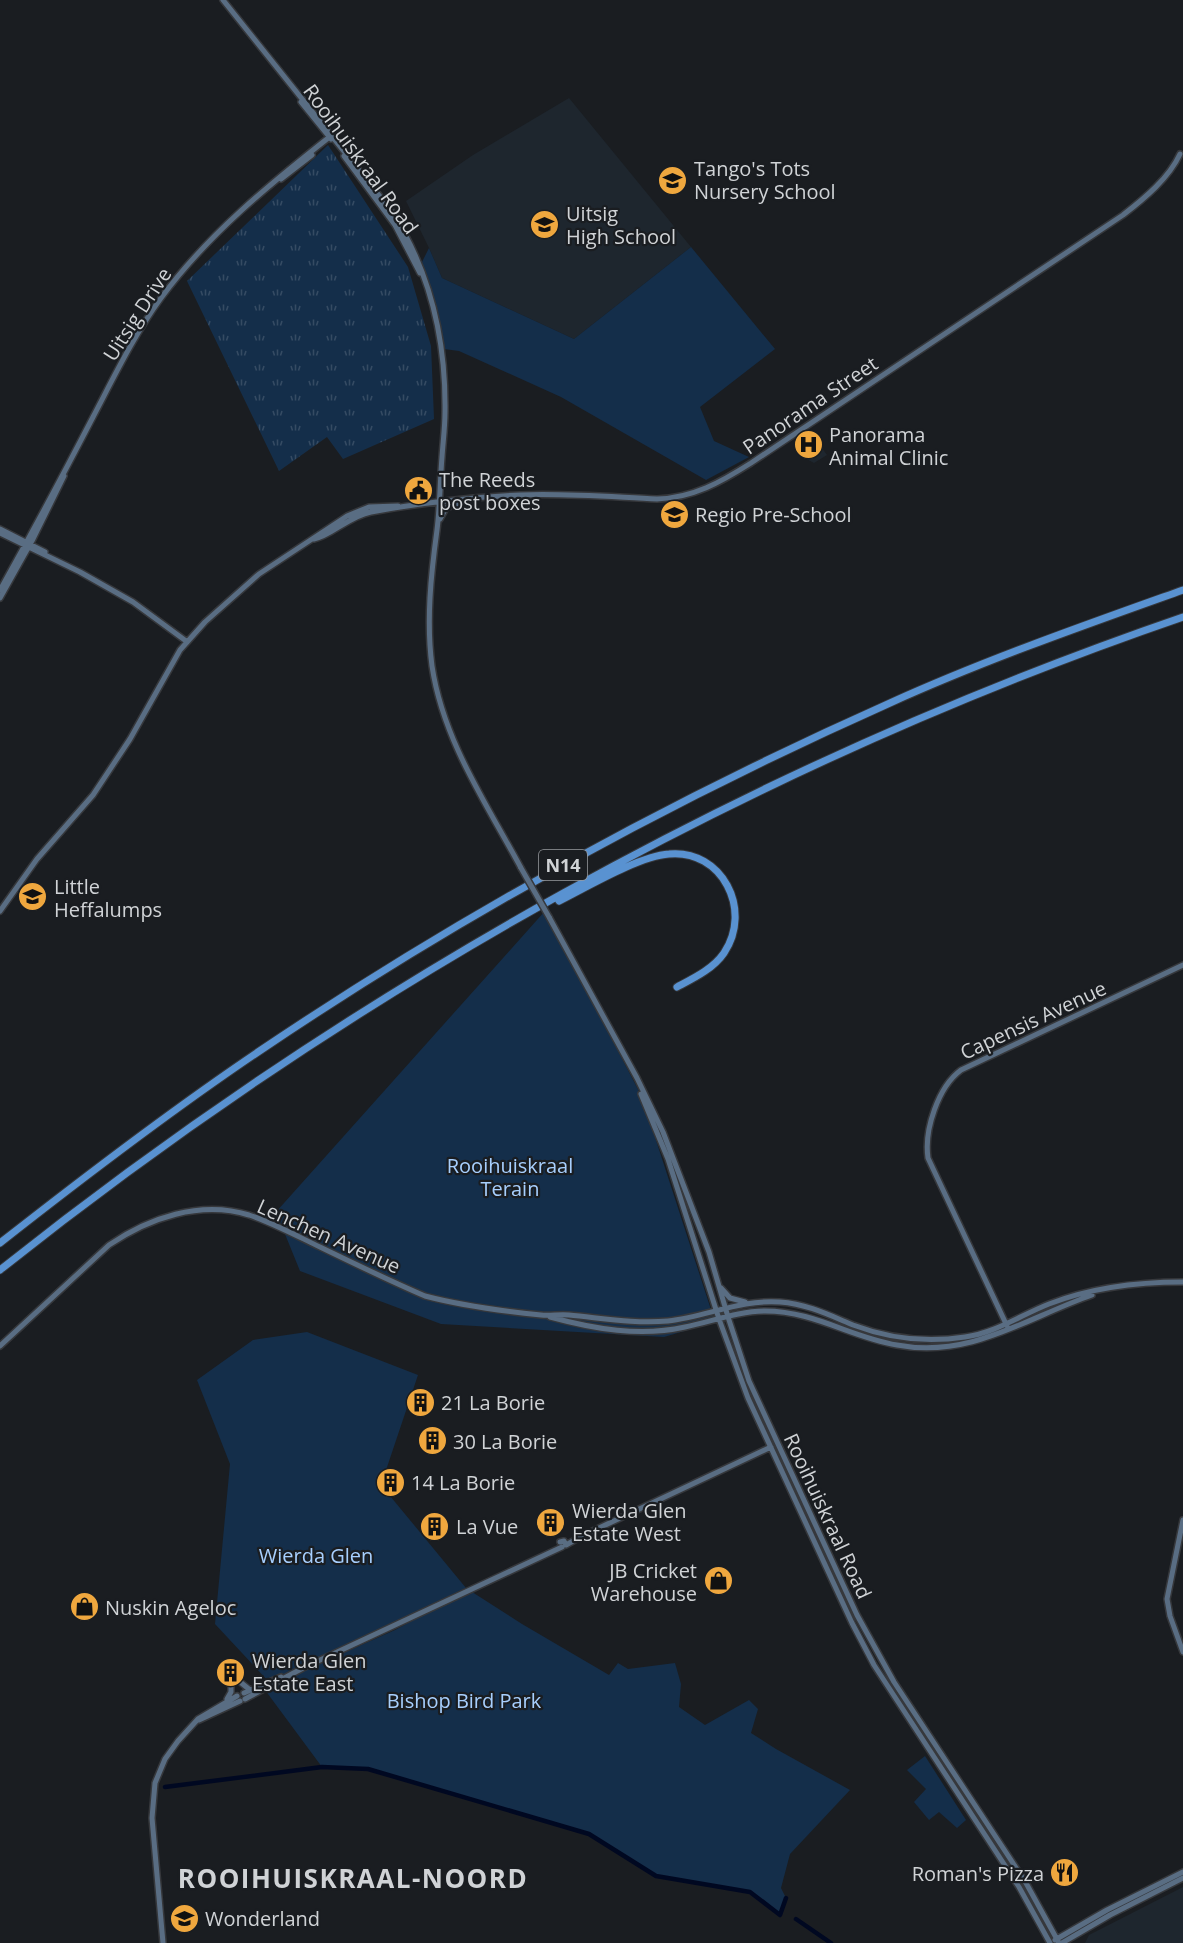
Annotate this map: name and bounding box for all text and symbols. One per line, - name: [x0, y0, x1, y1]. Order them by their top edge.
- street label: Rooihuiskraal Road: [297, 78, 425, 240]
- place label: Tango's Tots Nursery School: [694, 155, 836, 205]
- school or university icon: Tango's Tots Nursery School: [657, 164, 689, 196]
- place label: Uitsig High School: [566, 200, 676, 250]
- school or university icon: Uitsig High School: [529, 208, 561, 240]
- street label: Uitsig Drive: [97, 262, 177, 366]
- street label: Panorama Street: [737, 350, 883, 460]
- place label: Panorama Animal Clinic: [829, 421, 948, 471]
- hospital icon: Panorama Animal Clinic: [792, 429, 824, 461]
- place label: The Reeds post boxes: [439, 466, 541, 516]
- public building icon: The Reeds post boxes: [402, 475, 434, 507]
- school or university icon: Regio Pre-School: [658, 498, 690, 530]
- place label: Regio Pre-School: [695, 501, 852, 528]
- road number: N14: [539, 850, 587, 880]
- place label: Little Heffalumps: [54, 873, 162, 923]
- school or university icon: Little Heffalumps: [17, 881, 49, 913]
- street label: Capensis Avenue: [956, 974, 1110, 1066]
- park label: Rooihuiskraal Terain: [447, 1152, 573, 1202]
- street label: Lenchen Avenue: [253, 1192, 405, 1280]
- building icon: 21 La Borie: [404, 1386, 436, 1418]
- place label: 21 La Borie: [441, 1389, 545, 1416]
- building icon: 30 La Borie: [416, 1425, 448, 1457]
- place label: 30 La Borie: [453, 1428, 557, 1455]
- street label: Rooihuiskraal Road: [778, 1429, 878, 1603]
- building icon: 14 La Borie: [374, 1466, 406, 1498]
- place label: 14 La Borie: [411, 1469, 515, 1496]
- place label: Wierda Glen Estate West: [572, 1497, 687, 1547]
- building icon: Wierda Glen Estate West: [535, 1506, 567, 1538]
- building icon: La Vue: [419, 1510, 451, 1542]
- place label: La Vue: [456, 1513, 518, 1540]
- park label: Wierda Glen: [259, 1542, 373, 1569]
- place label: JB Cricket Warehouse: [591, 1557, 697, 1607]
- shop icon: JB Cricket Warehouse: [702, 1565, 734, 1597]
- shop icon: Nuskin Ageloc: [68, 1591, 100, 1623]
- place label: Nuskin Ageloc: [105, 1594, 236, 1621]
- place label: Wierda Glen Estate East: [252, 1647, 367, 1697]
- building icon: Wierda Glen Estate East: [215, 1656, 247, 1688]
- park label: Bishop Bird Park: [387, 1687, 542, 1714]
- restaurant icon: Roman's Pizza: [1049, 1857, 1081, 1889]
- district label: ROOIHUISKRAAL-NOORD: [178, 1860, 528, 1896]
- place label: Roman's Pizza: [912, 1860, 1044, 1887]
- school or university icon: Wonderland: [168, 1902, 200, 1934]
- place label: Wonderland: [205, 1905, 320, 1932]

